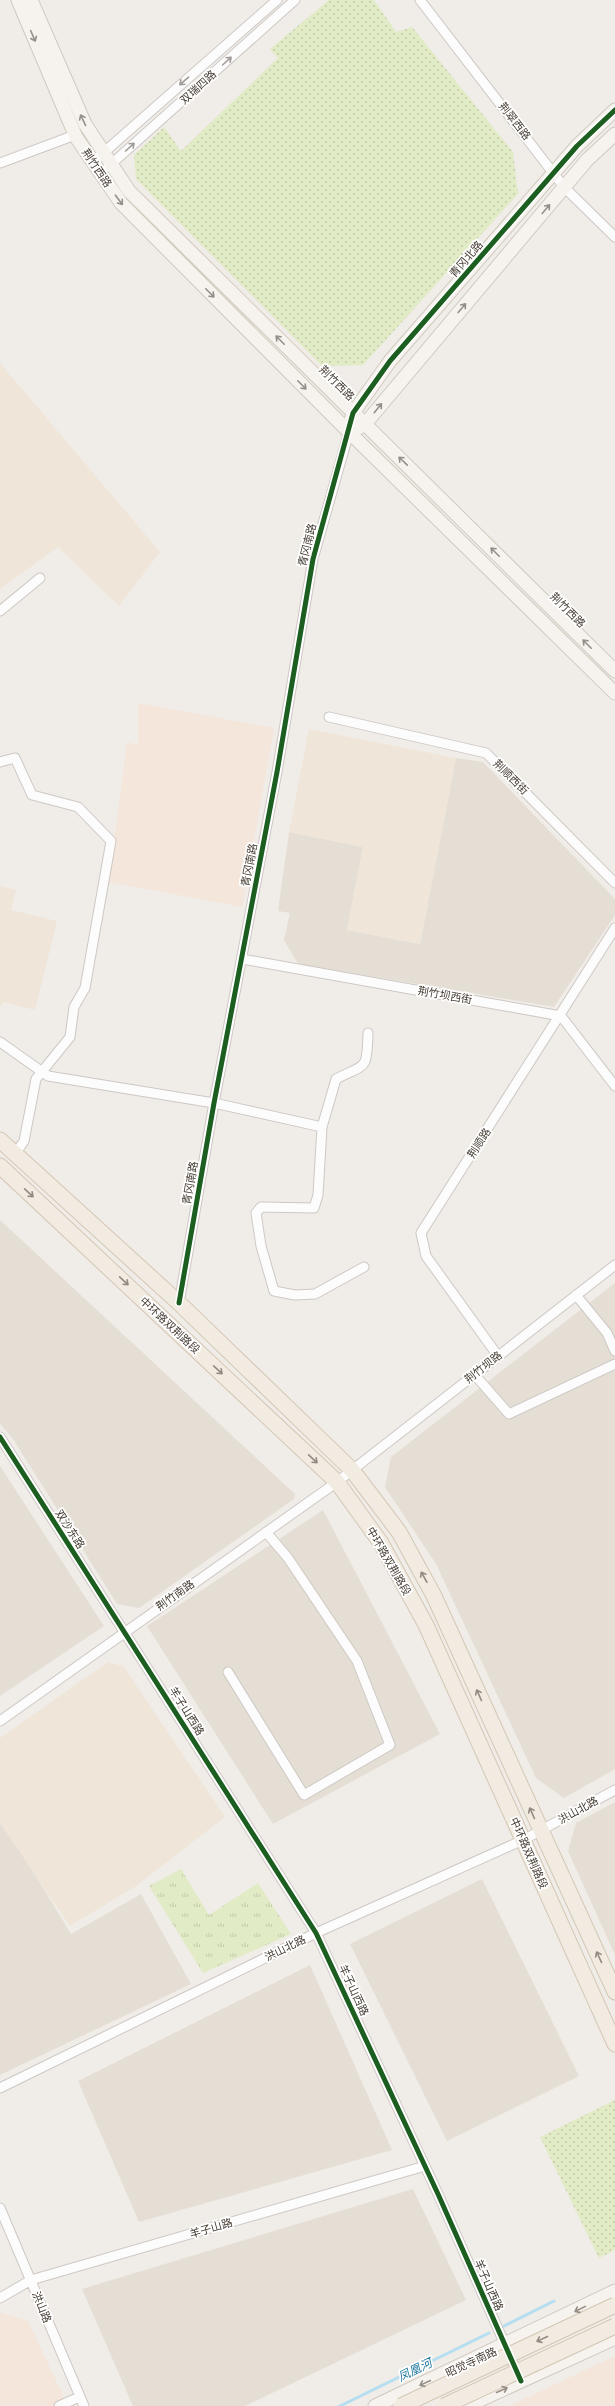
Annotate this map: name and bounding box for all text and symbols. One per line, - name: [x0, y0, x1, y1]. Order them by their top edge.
- one-way arrow: [30, 30, 38, 42]
- one-way arrow: [221, 57, 231, 66]
- street label: 双瑞四路: [176, 66, 220, 108]
- one-way arrow: [179, 77, 190, 86]
- street label: 荆翠西路: [495, 99, 535, 143]
- one-way arrow: [79, 114, 86, 126]
- one-way arrow: [124, 143, 135, 152]
- street label: 荆竹西路: [78, 145, 116, 191]
- one-way arrow: [115, 194, 123, 205]
- one-way arrow: [541, 204, 550, 215]
- street label: 青冈北路: [446, 237, 486, 281]
- one-way arrow: [205, 288, 215, 298]
- one-way arrow: [457, 303, 466, 314]
- one-way arrow: [275, 335, 285, 345]
- street label: 荆竹西路: [316, 362, 358, 404]
- one-way arrow: [297, 380, 307, 390]
- one-way arrow: [374, 403, 383, 414]
- one-way arrow: [398, 456, 408, 466]
- street label: 青冈南路: [294, 522, 320, 568]
- one-way arrow: [490, 547, 500, 557]
- street label: 荆竹西路: [547, 589, 589, 631]
- one-way arrow: [582, 639, 592, 649]
- street label: 荆顺西街: [490, 756, 532, 798]
- street label: 青冈南路: [237, 842, 261, 888]
- street label: 荆竹坝西街: [417, 982, 473, 1008]
- street label: 荆顺路: [463, 1125, 495, 1161]
- street label: 青冈南路: [178, 1160, 202, 1206]
- one-way arrow: [24, 1188, 34, 1197]
- one-way arrow: [118, 1277, 129, 1286]
- street label: 中环路双荆路段: [136, 1293, 204, 1357]
- street label: 荆竹坝路: [461, 1347, 505, 1387]
- one-way arrow: [213, 1365, 223, 1374]
- one-way arrow: [308, 1454, 318, 1464]
- street label: 双沙东路: [51, 1506, 89, 1552]
- street label: 中环路双荆路段: [363, 1524, 415, 1598]
- one-way arrow: [420, 1571, 427, 1583]
- street label: 荆竹南路: [152, 1576, 198, 1614]
- street label: 羊子山西路: [166, 1683, 208, 1739]
- one-way arrow: [475, 1689, 482, 1701]
- street label: 洪山北路: [555, 1792, 601, 1828]
- one-way arrow: [528, 1808, 535, 1820]
- street label: 中环路双荆路段: [506, 1815, 552, 1891]
- street label: 洪山北路: [262, 1931, 308, 1965]
- one-way arrow: [595, 1951, 602, 1963]
- street label: 羊子山西路: [335, 1962, 373, 2018]
- street label: 羊子山路: [188, 2214, 234, 2242]
- street label: 羊子山西路: [471, 2257, 507, 2313]
- street label: 洪山路: [28, 2289, 56, 2325]
- one-way arrow: [574, 2306, 586, 2313]
- one-way arrow: [536, 2336, 548, 2343]
- street label: 昭觉寺南路: [443, 2343, 499, 2381]
- water label: 凤凰河: [394, 2352, 437, 2386]
- one-way arrow: [419, 2380, 431, 2387]
- one-way arrow: [496, 2386, 508, 2393]

